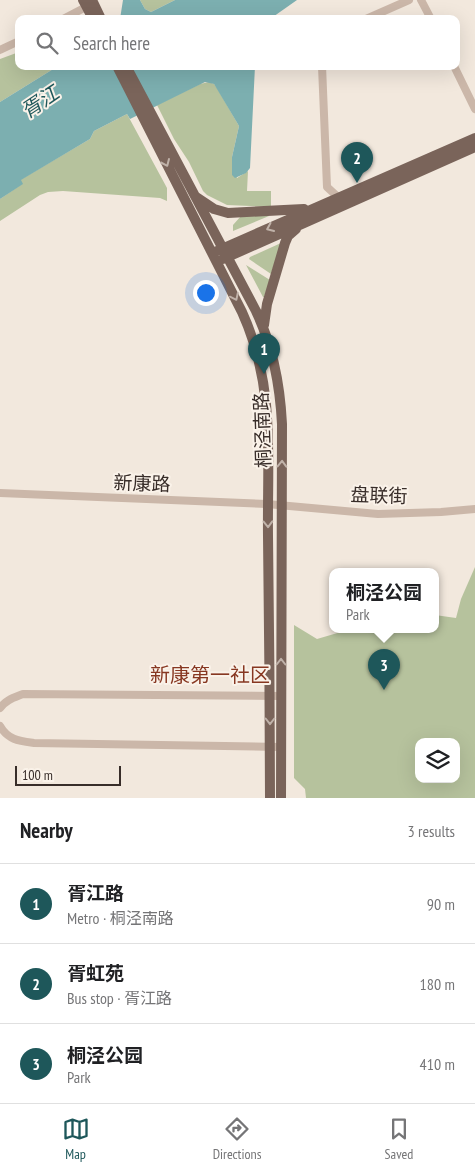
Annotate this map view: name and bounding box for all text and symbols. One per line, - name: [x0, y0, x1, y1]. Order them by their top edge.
- search box: [15, 15, 460, 70]
- icon: search: [33, 29, 61, 57]
- text: Search here: [73, 31, 150, 55]
- water label: 胥江: [16, 79, 66, 124]
- pin: 2: [341, 142, 373, 183]
- one-way arrow: [159, 158, 170, 167]
- one-way arrow: [266, 222, 275, 233]
- your location: [193, 280, 219, 306]
- one-way arrow: [229, 292, 239, 301]
- pin: 1: [248, 333, 280, 374]
- street label: 桐泾南路: [249, 392, 275, 468]
- one-way arrow: [277, 460, 287, 468]
- street label: 新康路: [113, 470, 171, 496]
- street label: 盘联街: [350, 482, 408, 508]
- one-way arrow: [262, 520, 273, 528]
- popup: [329, 568, 439, 633]
- text: 桐泾公园: [346, 580, 422, 604]
- text: Park: [346, 604, 370, 624]
- pin: 3: [368, 649, 400, 690]
- one-way arrow: [276, 658, 286, 666]
- district label: 新康第一社区: [150, 662, 270, 688]
- one-way arrow: [265, 718, 275, 726]
- map controls: [415, 738, 460, 783]
- button: layers: [415, 738, 460, 783]
- scale bar: [15, 763, 121, 786]
- text: 100 m: [22, 766, 53, 784]
- text: Nearby: [20, 817, 73, 844]
- text: 3 results: [408, 821, 455, 841]
- text: 胥江路: [67, 881, 124, 905]
- text: 1: [32, 894, 40, 914]
- text: 90 m: [427, 894, 455, 914]
- text: Metro · 桐泾南路: [67, 908, 174, 928]
- text: 胥虹苑: [67, 961, 124, 985]
- text: 2: [32, 974, 40, 994]
- text: 180 m: [420, 974, 455, 994]
- text: Bus stop · 胥江路: [67, 988, 172, 1008]
- text: 桐泾公园: [67, 1043, 143, 1067]
- text: 3: [32, 1054, 40, 1074]
- text: 410 m: [420, 1054, 455, 1074]
- text: Park: [67, 1067, 91, 1087]
- tab: Map: [62, 1115, 90, 1163]
- tab: Directions: [213, 1115, 261, 1163]
- tab: Saved: [385, 1115, 413, 1163]

